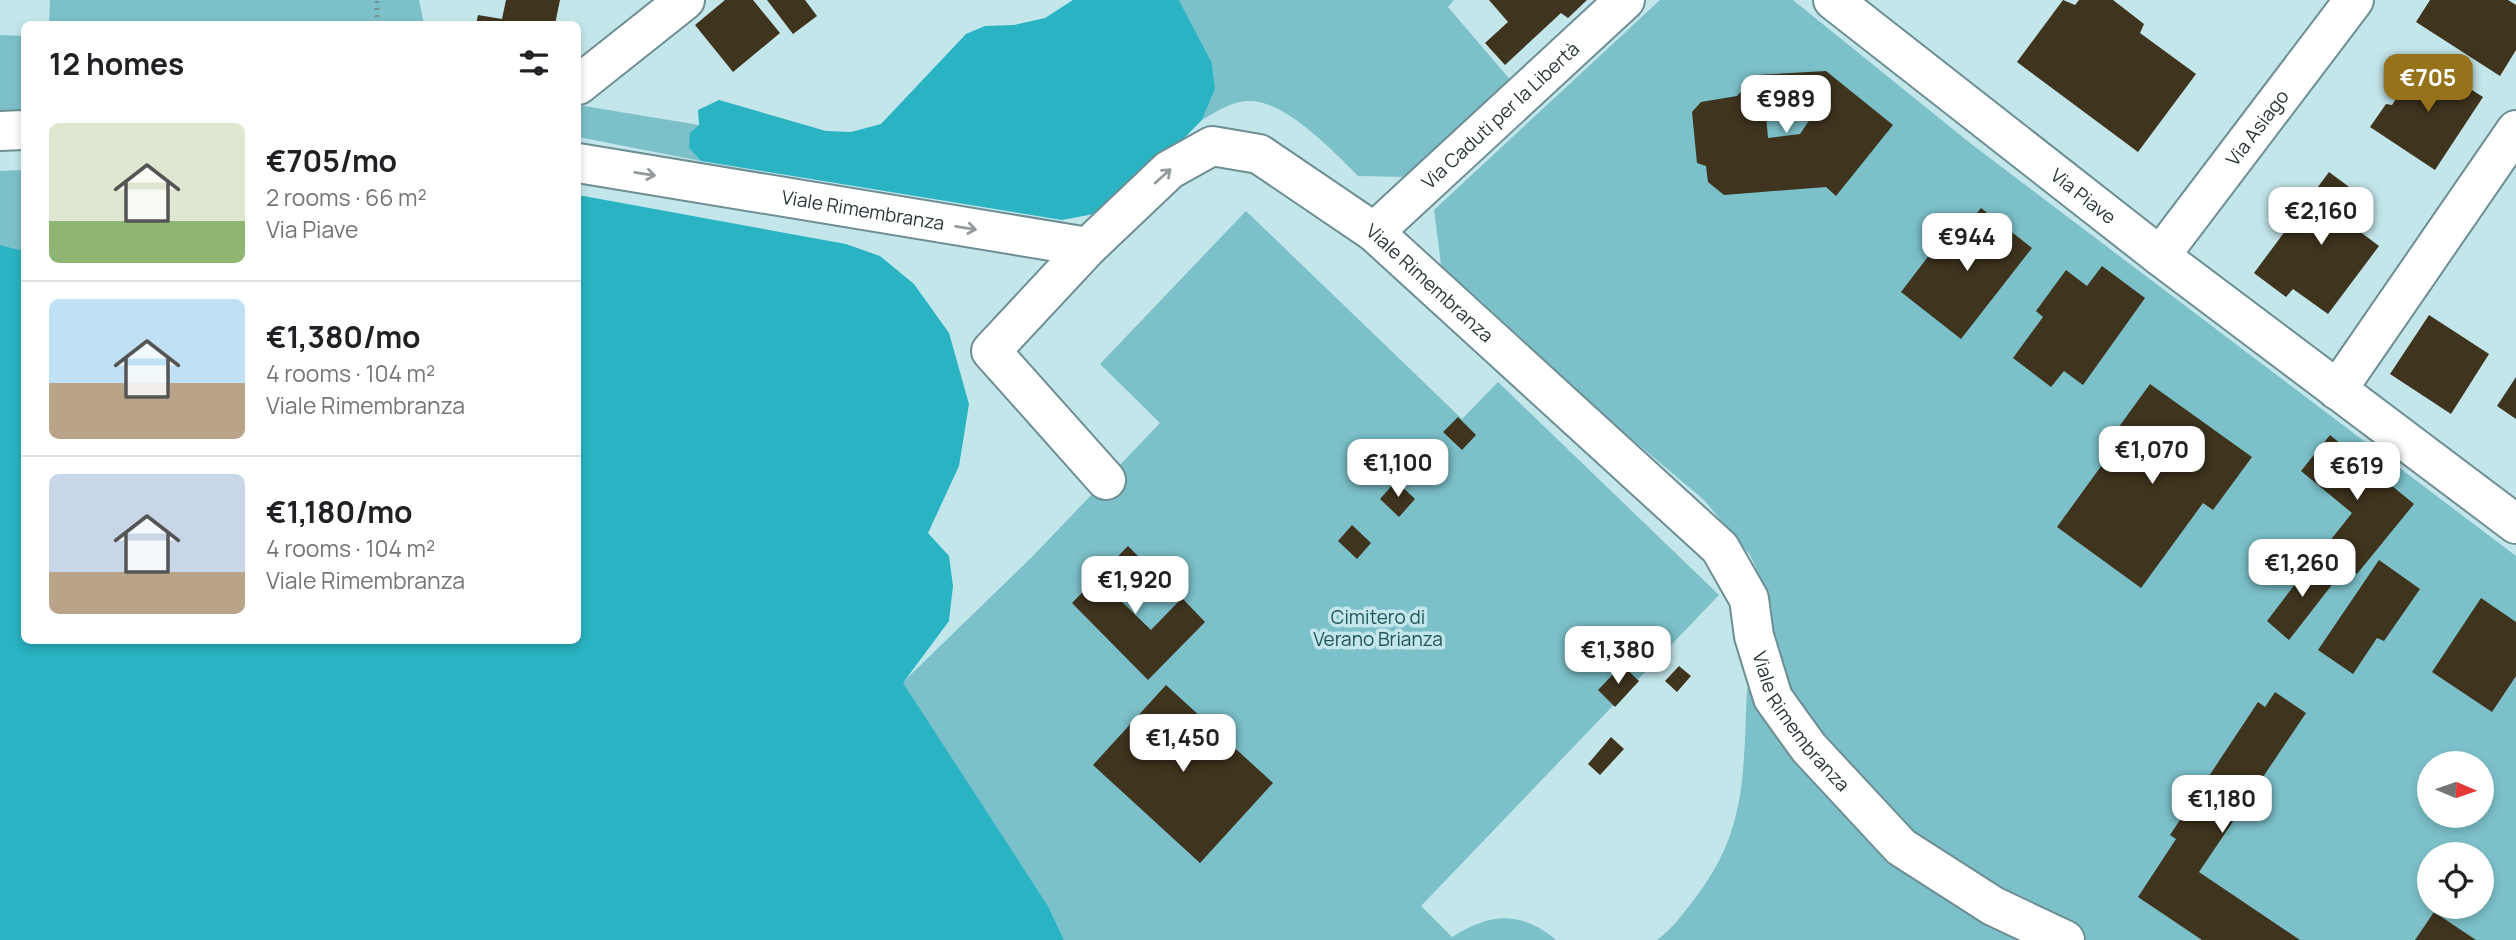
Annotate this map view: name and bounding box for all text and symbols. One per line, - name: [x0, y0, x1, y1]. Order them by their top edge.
- street label: Via Caduti per la Libertà: [1416, 36, 1585, 195]
- text: 12 homes: [49, 43, 184, 84]
- icon: filters: [515, 44, 553, 82]
- pin: €705: [2387, 54, 2469, 114]
- text: €705: [2400, 61, 2456, 93]
- pin: €989: [1745, 76, 1827, 135]
- text: €989: [1757, 82, 1815, 114]
- street label: Via Asiago: [2220, 84, 2295, 171]
- text: €705/mo: [266, 140, 397, 181]
- icon: home: [105, 151, 189, 235]
- street label: Via Piave: [2045, 162, 2121, 230]
- one-way arrow: [633, 168, 656, 181]
- one-way arrow: [1154, 168, 1172, 184]
- text: 2 rooms · 66 m²: [266, 181, 427, 213]
- street label: Viale Rimembranza: [780, 184, 946, 236]
- pin: €2,160: [2264, 188, 2378, 247]
- text: €2,160: [2284, 194, 2358, 226]
- text: Via Piave: [266, 213, 358, 245]
- pin: €944: [1926, 214, 2008, 273]
- street label: Viale Rimembranza: [1361, 217, 1499, 348]
- text: €944: [1938, 220, 1996, 252]
- one-way arrow: [954, 222, 977, 235]
- text: €1,380/mo: [266, 316, 420, 357]
- icon: home: [105, 327, 189, 411]
- text: 4 rooms · 104 m²: [266, 357, 435, 389]
- text: Viale Rimembranza: [266, 389, 465, 421]
- pin: €1,070: [2095, 426, 2209, 486]
- text: €1,070: [2115, 433, 2189, 465]
- pin: €1,100: [1341, 440, 1455, 499]
- pin: €619: [2316, 442, 2398, 502]
- text: €1,100: [1363, 446, 1433, 478]
- text: €619: [2330, 449, 2384, 481]
- text: €1,180/mo: [266, 491, 413, 532]
- icon: home: [105, 502, 189, 586]
- text: 4 rooms · 104 m²: [266, 532, 435, 564]
- pin: €1,260: [2245, 540, 2359, 599]
- text: €1,260: [2265, 546, 2339, 578]
- pin: €1,920: [1078, 556, 1192, 616]
- text: €1,920: [1098, 563, 1172, 595]
- text: Viale Rimembranza: [266, 564, 465, 596]
- park label: Cimitero di Verano Brianza: [1313, 604, 1443, 652]
- pin: €1,380: [1561, 626, 1675, 686]
- text: €1,380: [1581, 633, 1655, 665]
- street label: Viale Rimembranza: [1746, 648, 1856, 797]
- pin: €1,450: [1126, 714, 1240, 774]
- text: €1,450: [1146, 721, 1220, 753]
- north arrow: [2417, 751, 2494, 828]
- map controls: [2417, 751, 2494, 919]
- pin: €1,180: [2165, 776, 2279, 835]
- text: €1,180: [2188, 782, 2256, 814]
- button: locate: [2417, 842, 2494, 919]

